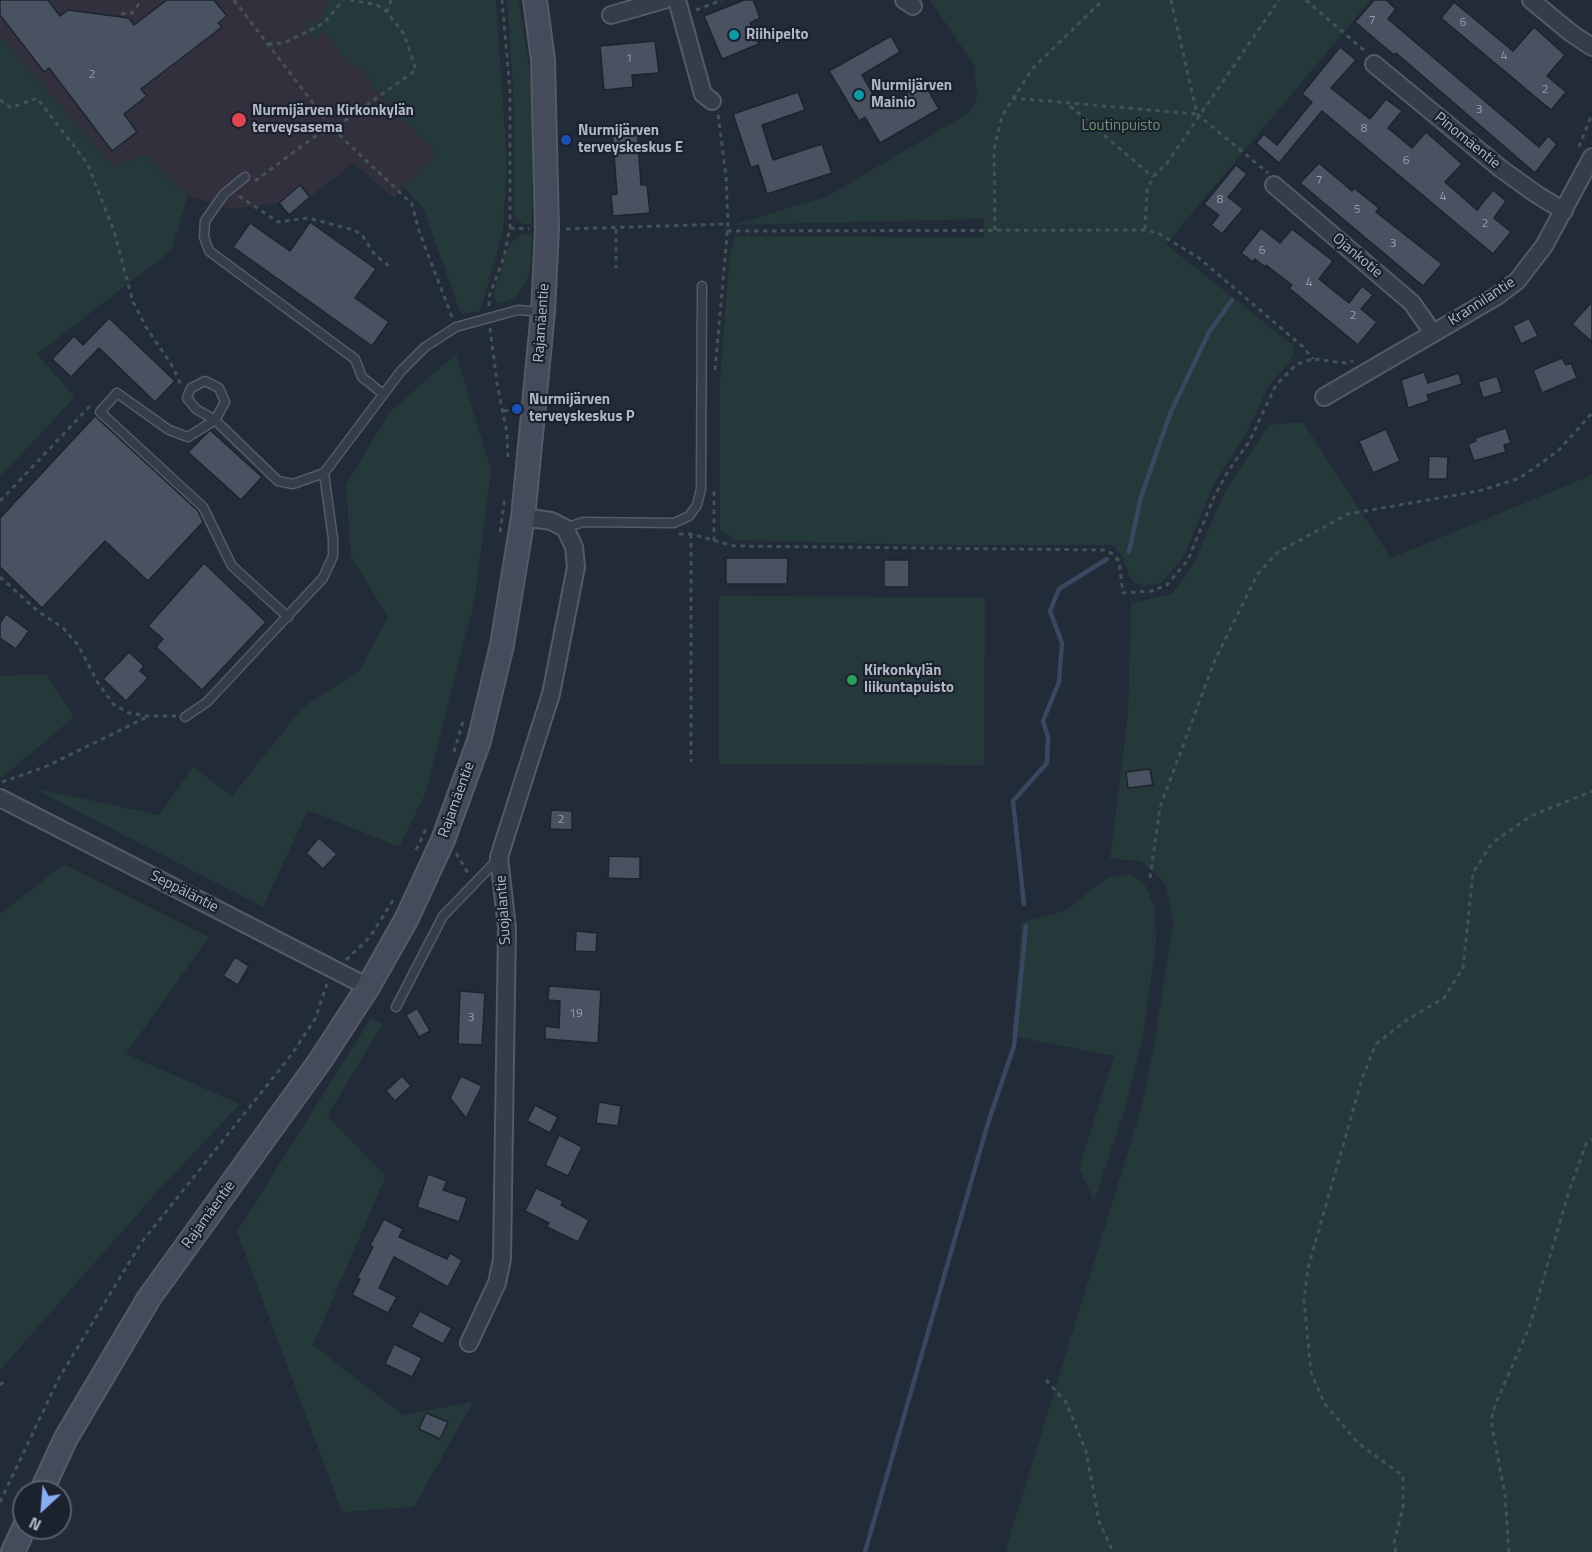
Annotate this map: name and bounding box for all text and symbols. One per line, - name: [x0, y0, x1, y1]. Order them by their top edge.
- house number: 7: [1369, 14, 1375, 28]
- house number: 6: [1460, 16, 1466, 30]
- place label: Riihipelto: [746, 26, 809, 44]
- marker: Riihipelto: [727, 28, 741, 42]
- house number: 4: [1501, 49, 1507, 63]
- house number: 1: [626, 52, 632, 66]
- house number: 2: [89, 68, 95, 82]
- place label: Nurmijärven Mainio: [871, 77, 952, 112]
- house number: 2: [1542, 83, 1548, 97]
- marker: Nurmijärven Mainio: [852, 88, 866, 102]
- place label: Nurmijärven Kirkonkylän terveysasema: [252, 102, 414, 137]
- house number: 3: [1476, 103, 1482, 117]
- street label: Pinomäentie: [1430, 109, 1504, 173]
- marker: Nurmijärven Kirkonkylän terveysasema: [230, 111, 248, 129]
- park label: Loutinpuisto: [1082, 117, 1160, 135]
- place label: Nurmijärven terveyskeskus E: [578, 122, 683, 157]
- house number: 8: [1361, 122, 1367, 136]
- marker: Nurmijärven terveyskeskus E: [559, 133, 573, 147]
- house number: 6: [1403, 154, 1409, 168]
- house number: 7: [1316, 174, 1322, 188]
- house number: 4: [1440, 190, 1446, 204]
- house number: 8: [1217, 193, 1223, 207]
- house number: 5: [1354, 203, 1360, 217]
- house number: 2: [1482, 217, 1488, 231]
- street label: Ojankotie: [1328, 230, 1386, 282]
- house number: 3: [1390, 237, 1396, 251]
- house number: 6: [1259, 244, 1265, 258]
- street label: Krannilantie: [1445, 274, 1519, 330]
- house number: 4: [1306, 276, 1312, 290]
- street label: Rajamäentie: [530, 283, 554, 363]
- house number: 2: [1350, 309, 1356, 323]
- place label: Nurmijärven terveyskeskus P: [529, 391, 635, 426]
- marker: Nurmijärven terveyskeskus P: [510, 402, 524, 416]
- place label: Kirkonkylän liikuntapuisto: [864, 662, 954, 697]
- marker: Kirkonkylän liikuntapuisto: [845, 673, 859, 687]
- street label: Rajamäentie: [435, 760, 479, 840]
- house number: 2: [558, 813, 564, 827]
- street label: Seppäläntie: [147, 867, 221, 917]
- street label: Suojalantie: [493, 874, 515, 946]
- house number: 19: [569, 1007, 583, 1021]
- house number: 3: [468, 1011, 474, 1025]
- street label: Rajamäentie: [178, 1178, 240, 1252]
- north arrow: [12, 1480, 72, 1540]
- text: N: [25, 1511, 45, 1538]

